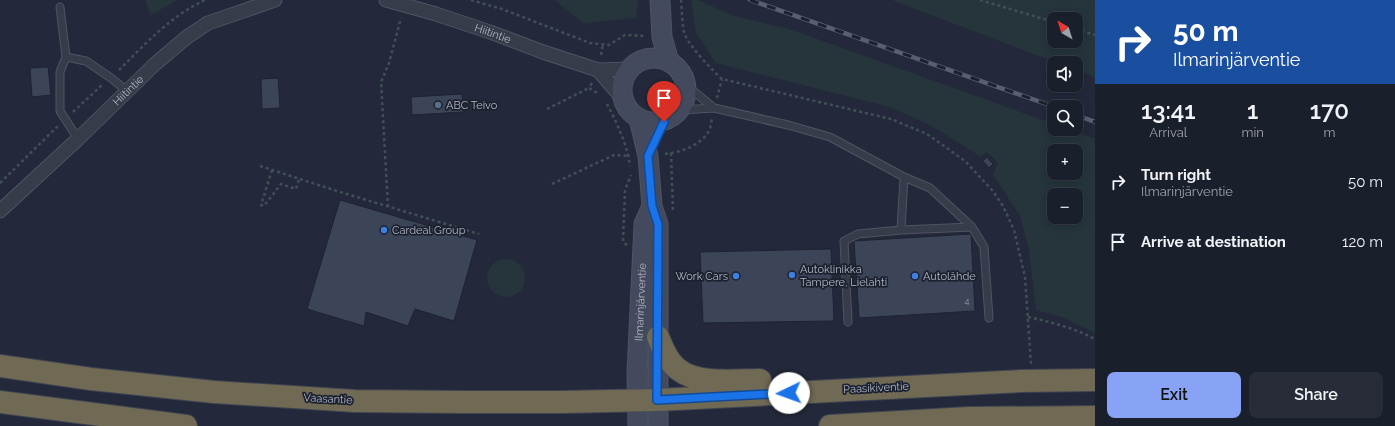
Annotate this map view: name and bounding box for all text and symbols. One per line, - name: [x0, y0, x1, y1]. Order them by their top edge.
- north arrow: [1047, 12, 1083, 48]
- map controls: [1047, 12, 1083, 224]
- text: 50 m: [1173, 15, 1239, 48]
- icon: right: [1107, 16, 1159, 68]
- street label: Hiitintie: [473, 21, 513, 46]
- text: Ilmarinjärventie: [1173, 49, 1300, 70]
- button: sound: [1047, 56, 1083, 92]
- street label: Hiitintie: [110, 72, 147, 108]
- pin: [647, 81, 681, 122]
- icon: arrive: [653, 87, 675, 109]
- text: 13:41: [1141, 96, 1196, 125]
- text: 1: [1247, 96, 1258, 125]
- text: 170: [1310, 96, 1349, 125]
- place label: ABC Teivo: [446, 99, 498, 112]
- marker: ABC Teivo: [433, 100, 443, 110]
- button: search: [1047, 100, 1083, 136]
- text: Arrival: [1149, 125, 1187, 140]
- text: min: [1242, 125, 1264, 140]
- text: m: [1323, 125, 1335, 140]
- button: +: [1047, 144, 1083, 180]
- text: Turn right: [1141, 166, 1211, 184]
- icon: right: [1107, 171, 1129, 193]
- text: 50 m: [1348, 173, 1383, 191]
- text: Ilmarinjärventie: [1141, 184, 1233, 199]
- button: −: [1047, 188, 1083, 224]
- place label: Cardeal Group: [392, 224, 466, 237]
- marker: Cardeal Group: [379, 225, 389, 235]
- icon: arrive: [1107, 231, 1129, 253]
- text: Arrive at destination: [1141, 233, 1286, 251]
- text: 120 m: [1342, 233, 1383, 251]
- street label: Ilmarinjärventie: [632, 262, 649, 341]
- place label: Autoklinikka Tampere, Lielahti: [800, 263, 887, 289]
- place label: Work Cars: [675, 270, 728, 283]
- marker: Autoklinikka Tampere, Lielahti: [787, 270, 797, 280]
- place label: Autolähde: [923, 270, 976, 283]
- marker: Work Cars: [731, 271, 741, 281]
- marker: Autolähde: [910, 271, 920, 281]
- house number: 4: [965, 296, 970, 306]
- position arrow: [768, 372, 810, 414]
- button: Exit: [1107, 372, 1241, 418]
- button: Share: [1249, 372, 1383, 418]
- street label: Paasikiventie: [843, 380, 910, 396]
- street label: Vaasantie: [303, 391, 353, 407]

